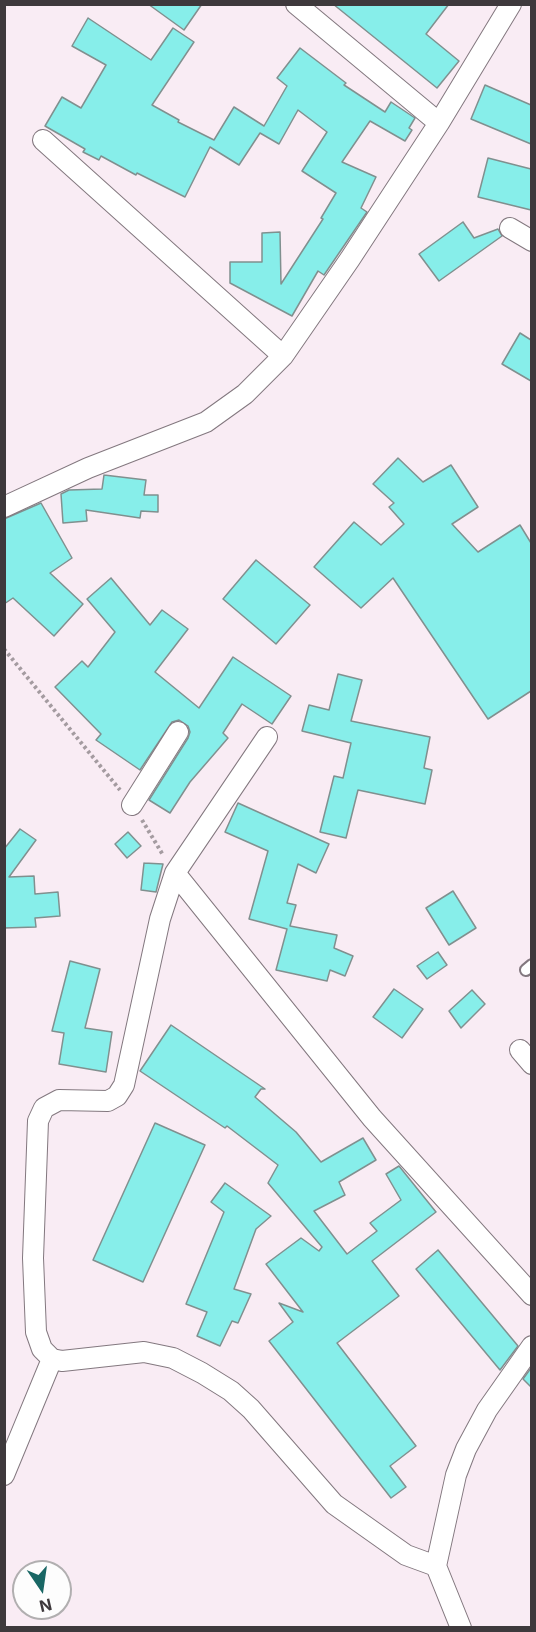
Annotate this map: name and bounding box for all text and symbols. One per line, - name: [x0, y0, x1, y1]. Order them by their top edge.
- north arrow: [12, 1560, 72, 1620]
- text: N: [37, 1594, 54, 1617]

